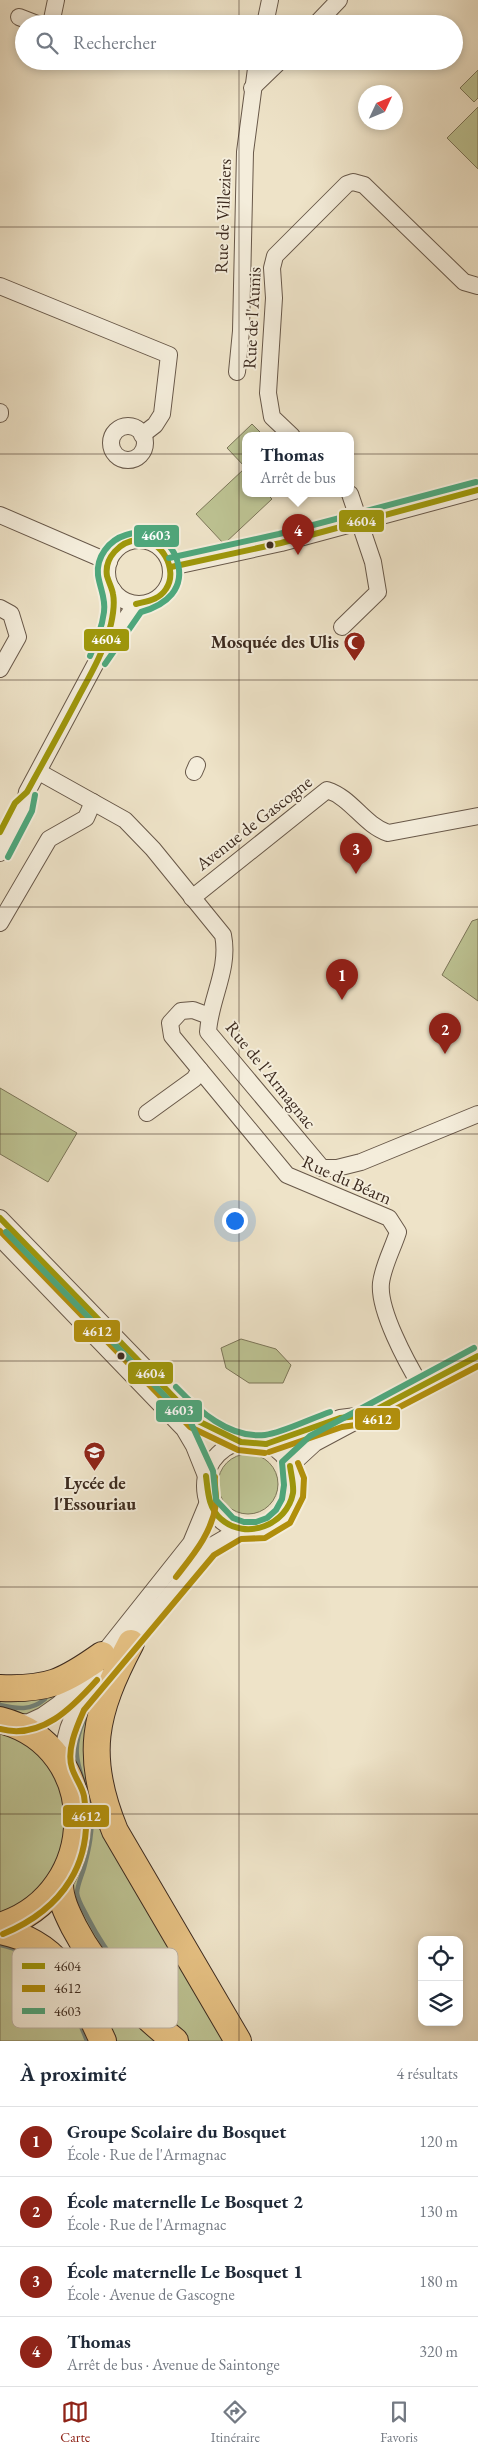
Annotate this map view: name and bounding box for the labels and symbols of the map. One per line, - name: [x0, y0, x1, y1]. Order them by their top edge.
- north arrow: [358, 85, 403, 130]
- street label: Rue de Villeziers: [209, 158, 236, 274]
- street label: Rue de l'Aunis: [237, 266, 266, 370]
- line badge: 4604: [338, 509, 385, 533]
- text: 4604: [346, 512, 376, 530]
- pin: 4: [282, 514, 314, 555]
- line badge: 4603: [133, 524, 180, 548]
- text: 4603: [141, 526, 171, 544]
- unlabelled marker: [265, 540, 275, 550]
- line badge: 4604: [83, 628, 130, 652]
- text: 4604: [91, 630, 121, 648]
- place label: Mosquée des Ulis: [211, 630, 339, 653]
- mosque icon: Mosquée des Ulis: [343, 630, 367, 661]
- street label: Avenue de Gascogne: [190, 770, 316, 876]
- pin: 3: [340, 833, 372, 874]
- pin: 1: [326, 959, 358, 1000]
- pin: 2: [429, 1013, 461, 1054]
- street label: Rue de l'Armagnac: [221, 1016, 322, 1133]
- street label: Rue du Béarn: [299, 1150, 396, 1210]
- your location: [222, 1208, 248, 1234]
- line badge: 4612: [73, 1319, 121, 1343]
- text: 4612: [82, 1322, 112, 1340]
- unlabelled marker: [116, 1351, 126, 1361]
- line badge: 4604: [127, 1361, 174, 1385]
- text: 4604: [135, 1364, 165, 1382]
- line badge: 4603: [155, 1399, 203, 1423]
- text: 4603: [164, 1401, 194, 1419]
- line badge: 4612: [354, 1407, 401, 1431]
- text: 4612: [362, 1410, 392, 1428]
- school or university icon: Lycée de l'Essouriau: [83, 1441, 107, 1472]
- place label: Lycée de l'Essouriau: [54, 1471, 136, 1515]
- line badge: 4612: [62, 1804, 110, 1828]
- text: 4612: [71, 1807, 101, 1825]
- legend: [12, 1948, 178, 2028]
- text: 4604: [54, 1957, 81, 1975]
- text: 4612: [54, 1979, 81, 1997]
- text: 4603: [54, 2002, 81, 2020]

